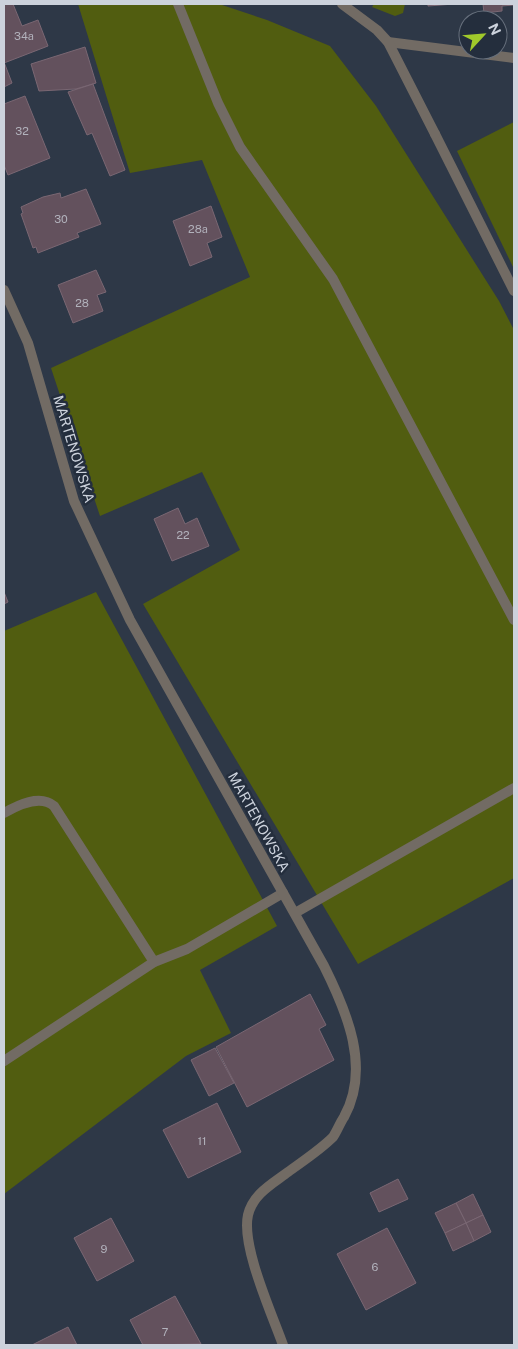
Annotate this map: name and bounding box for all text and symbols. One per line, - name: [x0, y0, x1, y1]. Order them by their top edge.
- north arrow: [458, 10, 508, 60]
- text: N: [485, 21, 504, 38]
- house number: 34a: [14, 30, 34, 42]
- house number: 32: [15, 125, 29, 137]
- house number: 30: [54, 213, 68, 225]
- house number: 28a: [188, 223, 208, 235]
- house number: 28: [75, 297, 89, 309]
- street label: MARTENOWSKA: [50, 393, 98, 505]
- house number: 22: [176, 529, 190, 541]
- street label: MARTENOWSKA: [225, 769, 293, 875]
- house number: 11: [198, 1135, 206, 1147]
- house number: 9: [101, 1243, 108, 1255]
- house number: 6: [372, 1261, 379, 1273]
- house number: 7: [162, 1326, 169, 1338]

